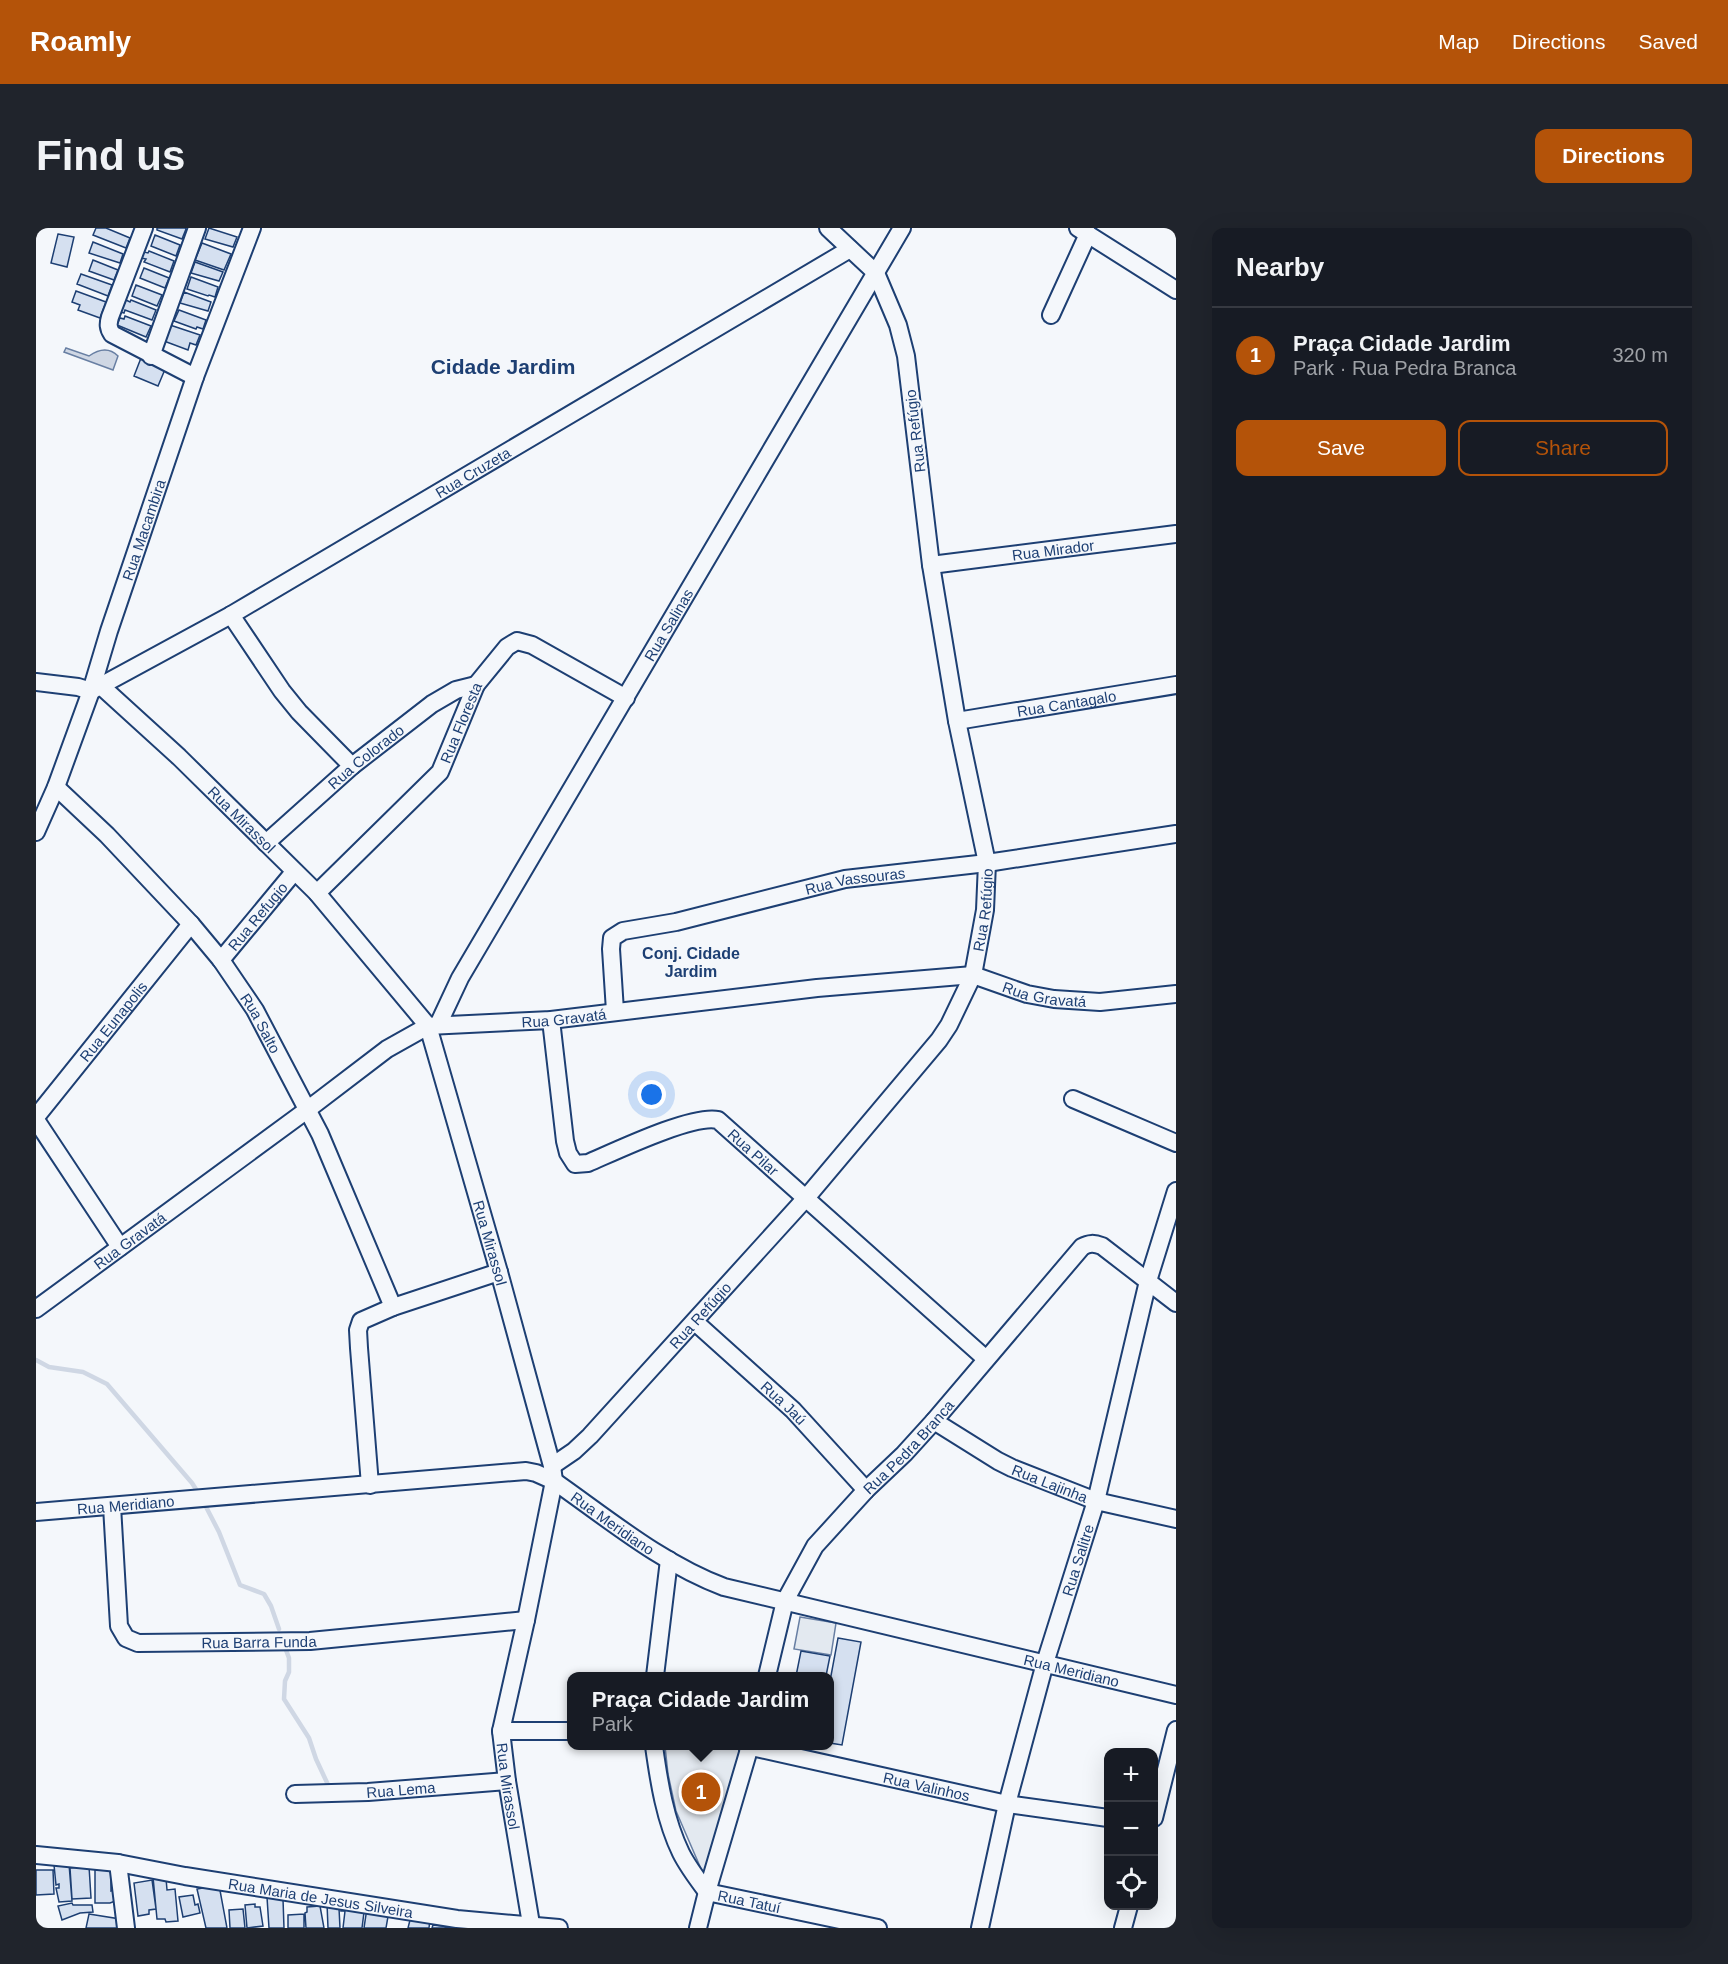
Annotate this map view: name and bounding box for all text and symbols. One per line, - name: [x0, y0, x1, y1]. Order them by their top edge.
- text: Roamly: [30, 26, 131, 57]
- text: Map: [1438, 30, 1479, 53]
- text: Directions: [1512, 30, 1605, 53]
- text: Saved: [1638, 30, 1698, 53]
- button: Directions: [1535, 129, 1692, 183]
- text: Find us: [36, 132, 185, 179]
- text: Nearby: [1236, 252, 1324, 282]
- text: Praça Cidade Jardim: [1293, 331, 1511, 356]
- text: 1: [1250, 344, 1261, 366]
- text: 320 m: [1612, 344, 1668, 366]
- district label: Cidade Jardim: [431, 355, 575, 378]
- text: Park · Rua Pedra Branca: [1293, 357, 1516, 379]
- street label: Rua Refúgio: [901, 389, 929, 473]
- button: Save: [1236, 420, 1446, 476]
- button: Share: [1458, 420, 1668, 476]
- street label: Rua Cruzeta: [432, 443, 514, 501]
- street label: Rua Macambira: [118, 476, 169, 583]
- street label: Rua Mirador: [1011, 536, 1095, 563]
- street label: Rua Salinas: [640, 586, 696, 664]
- street label: Rua Floresta: [436, 679, 485, 766]
- street label: Rua Cantagalo: [1016, 686, 1117, 720]
- street label: Rua Colorado: [324, 721, 407, 792]
- street label: Rua Mirassol: [205, 782, 279, 856]
- street label: Rua Vassouras: [803, 864, 906, 897]
- street label: Rua Refúgio: [969, 868, 995, 953]
- street label: Rua Refugio: [224, 879, 291, 954]
- district label: Conj. Cidade Jardim: [642, 945, 740, 980]
- street label: Rua Eunapolis: [76, 978, 150, 1064]
- street label: Rua Gravatá: [1000, 978, 1088, 1010]
- street label: Rua Salto: [237, 990, 284, 1056]
- street label: Rua Gravatá: [521, 1005, 608, 1030]
- your location: [637, 1080, 666, 1109]
- street label: Rua Pilar: [725, 1125, 782, 1179]
- street label: Rua Mirassol: [470, 1198, 511, 1287]
- street label: Rua Gravatá: [90, 1208, 169, 1272]
- street label: Rua Refúgio: [666, 1278, 734, 1352]
- street label: Rua Jaú: [758, 1377, 810, 1428]
- street label: Rua Pedra Branca: [859, 1396, 957, 1497]
- street label: Rua Lajinha: [1010, 1460, 1091, 1506]
- street label: Rua Meridiano: [568, 1488, 658, 1558]
- street label: Rua Meridiano: [76, 1492, 175, 1517]
- street label: Rua Salitre: [1058, 1522, 1097, 1598]
- street label: Rua Barra Funda: [201, 1632, 318, 1651]
- street label: Rua Meridiano: [1022, 1650, 1121, 1690]
- popup: [567, 1672, 834, 1750]
- text: Praça Cidade Jardim: [592, 1687, 809, 1712]
- text: Park: [592, 1713, 633, 1735]
- street label: Rua Mirassol: [494, 1742, 524, 1831]
- map controls: [1104, 1748, 1158, 1910]
- button: +: [1104, 1748, 1158, 1802]
- street label: Rua Valinhos: [882, 1768, 971, 1804]
- pin: 1: [682, 1770, 720, 1814]
- street label: Rua Lema: [366, 1778, 437, 1801]
- button: −: [1104, 1802, 1158, 1856]
- button: locate: [1104, 1856, 1158, 1910]
- street label: Rua Maria de Jesus Silveira: [227, 1874, 415, 1921]
- street label: Rua Tatuí: [716, 1886, 783, 1916]

